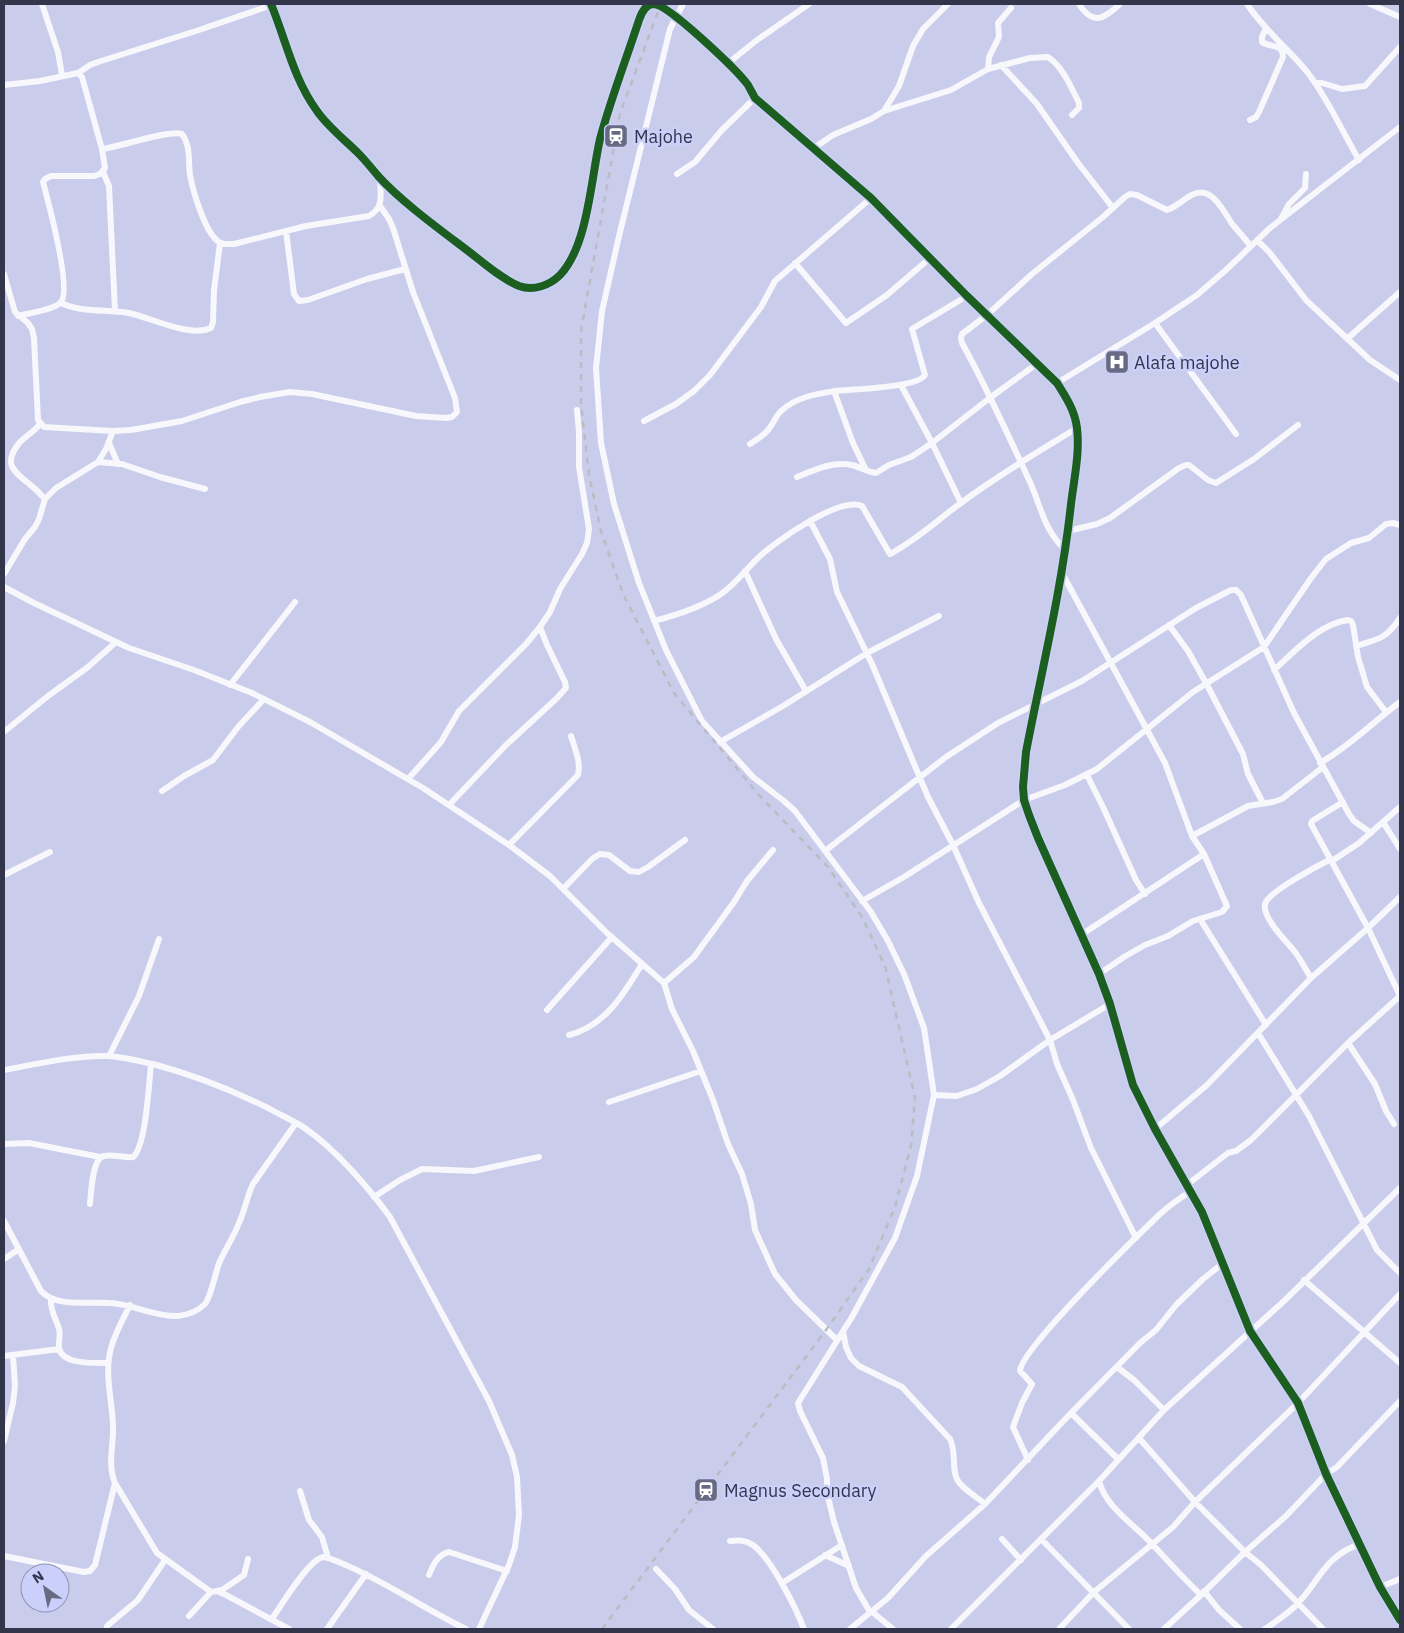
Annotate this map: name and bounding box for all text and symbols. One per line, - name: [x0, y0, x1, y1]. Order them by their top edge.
- station icon: Majohe: [603, 123, 629, 149]
- place label: Majohe: [634, 125, 693, 148]
- hospital icon: Alafa majohe: [1104, 349, 1130, 375]
- place label: Alafa majohe: [1134, 351, 1240, 374]
- station icon: Magnus Secondary: [693, 1477, 719, 1503]
- place label: Magnus Secondary: [724, 1479, 877, 1502]
- north arrow: [20, 1563, 70, 1613]
- text: N: [29, 1567, 47, 1587]

